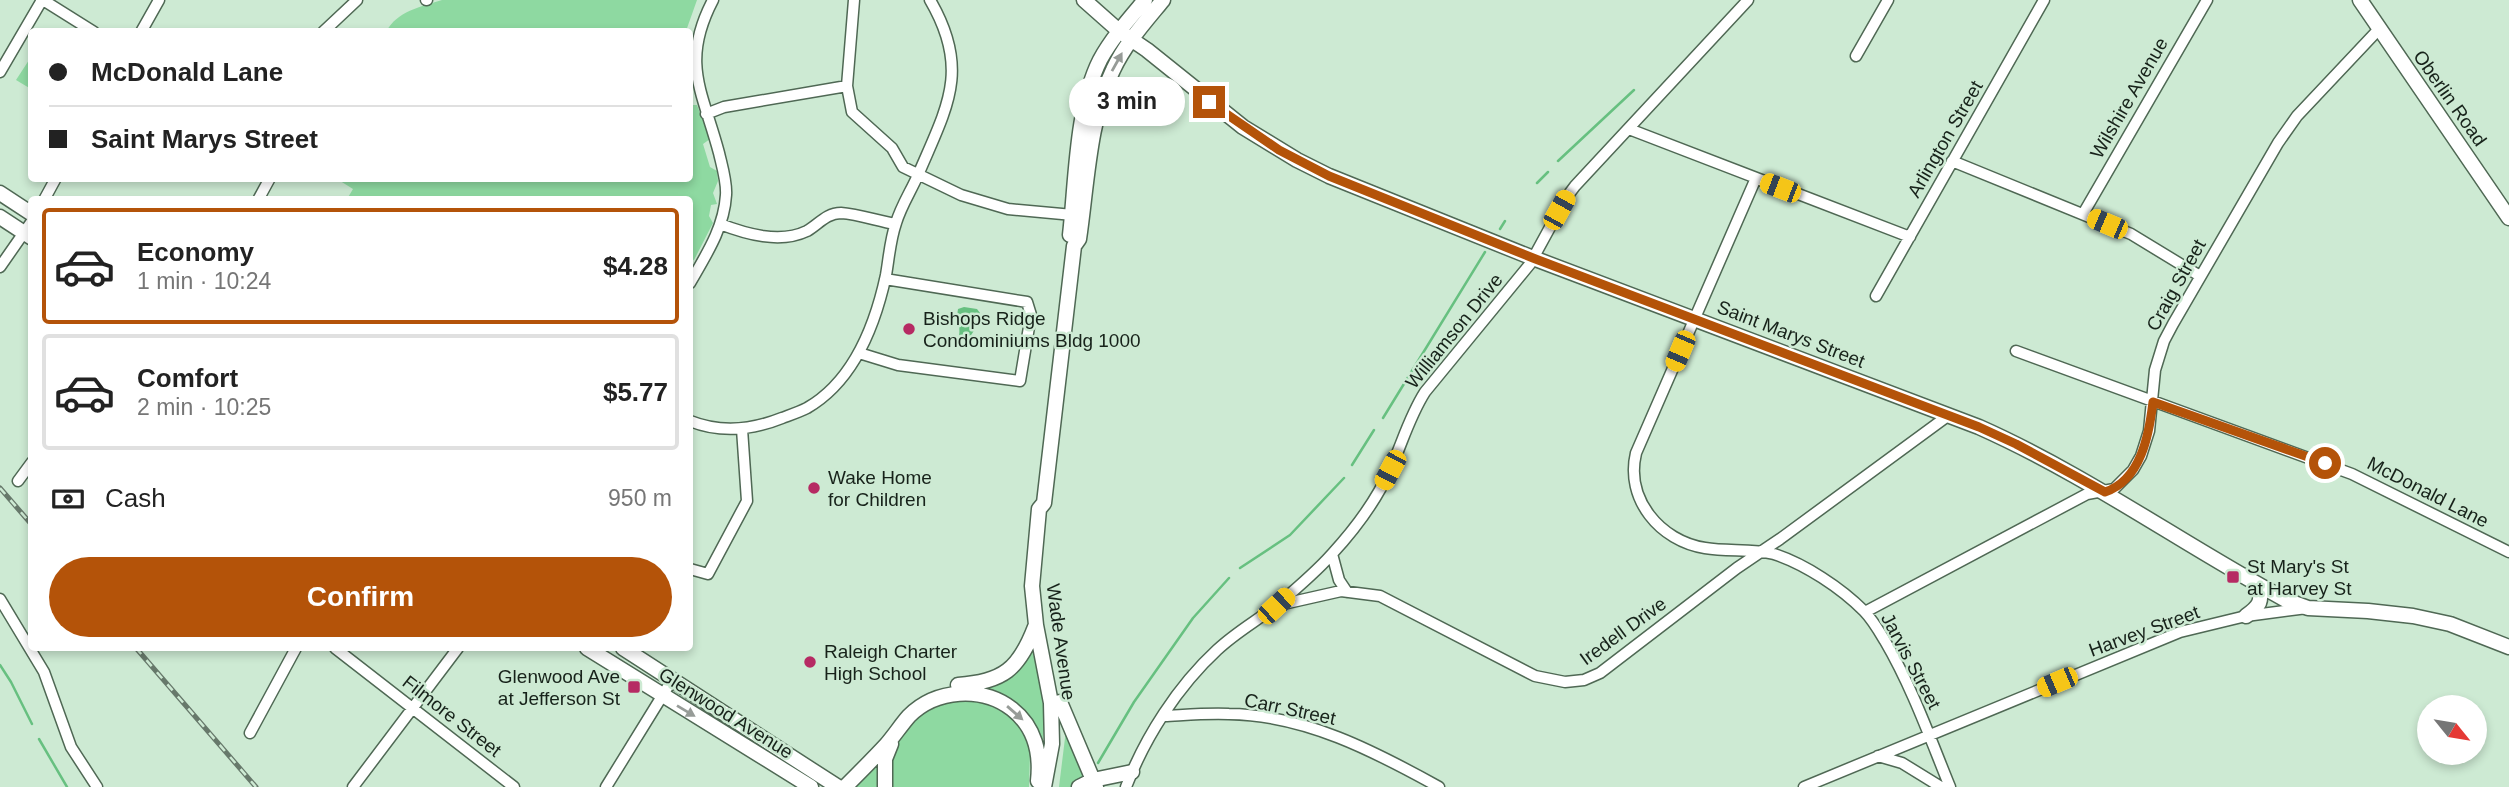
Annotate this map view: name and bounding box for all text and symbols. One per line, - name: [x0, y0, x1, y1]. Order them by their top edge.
- street label: Wilshire Avenue: [2086, 34, 2172, 162]
- street label: Oberlin Road: [2409, 46, 2491, 150]
- one-way arrow: [1111, 52, 1123, 72]
- text: McDonald Lane: [91, 57, 283, 87]
- street label: Arlington Street: [1903, 76, 1987, 201]
- callout: 3 min: [1069, 78, 1184, 126]
- route end: [1193, 86, 1225, 118]
- text: 3 min: [1097, 88, 1157, 114]
- text: Saint Marys Street: [91, 124, 318, 154]
- car: [1757, 171, 1804, 205]
- car: [1540, 187, 1579, 233]
- car: [2084, 206, 2131, 242]
- icon: car: [53, 235, 116, 298]
- street label: Craig Street: [2142, 235, 2210, 334]
- text: Economy: [137, 237, 254, 267]
- text: $4.28: [603, 251, 668, 281]
- text: 1 min · 10:24: [137, 268, 271, 294]
- street label: Williamson Drive: [1401, 269, 1507, 393]
- street label: Saint Marys Street: [1714, 296, 1868, 372]
- place label: Bishops Ridge Condominiums Bldg 1000: [923, 308, 1141, 351]
- marker: Bishops Ridge Condominiums Bldg 1000: [901, 321, 917, 337]
- car: [1663, 328, 1698, 374]
- icon: car: [53, 361, 116, 424]
- text: Comfort: [137, 363, 238, 393]
- text: $5.77: [603, 377, 668, 407]
- text: 2 min · 10:25: [137, 394, 271, 420]
- car: [1371, 447, 1410, 493]
- route start: [2309, 447, 2341, 479]
- street label: McDonald Lane: [2364, 452, 2492, 532]
- place label: Wake Home for Children: [828, 467, 932, 510]
- icon: cash: [49, 480, 87, 518]
- marker: Wake Home for Children: [806, 480, 822, 496]
- text: Cash: [105, 483, 166, 513]
- text: 950 m: [608, 485, 672, 511]
- place label: St Mary's St at Harvey St: [2247, 556, 2352, 599]
- button: Confirm: [49, 557, 672, 637]
- marker: St Mary's St at Harvey St: [2225, 569, 2241, 585]
- street label: Wade Avenue: [1042, 582, 1080, 702]
- car: [1254, 584, 1299, 628]
- street label: Iredell Drive: [1576, 593, 1670, 669]
- street label: Harvey Street: [2086, 601, 2203, 661]
- street label: Jarvis Street: [1877, 609, 1945, 713]
- place label: Raleigh Charter High School: [824, 641, 958, 684]
- marker: Raleigh Charter High School: [802, 654, 818, 670]
- street label: Glenwood Avenue: [655, 663, 797, 763]
- car: [2034, 664, 2081, 700]
- place label: Glenwood Ave at Jefferson St: [498, 666, 621, 709]
- street label: Filmore Street: [399, 671, 506, 761]
- marker: Glenwood Ave at Jefferson St: [626, 679, 642, 695]
- street label: Carr Street: [1242, 689, 1338, 729]
- north arrow: [2417, 695, 2487, 765]
- map controls: [2417, 695, 2487, 765]
- one-way arrow: [676, 704, 695, 717]
- one-way arrow: [1006, 705, 1023, 720]

